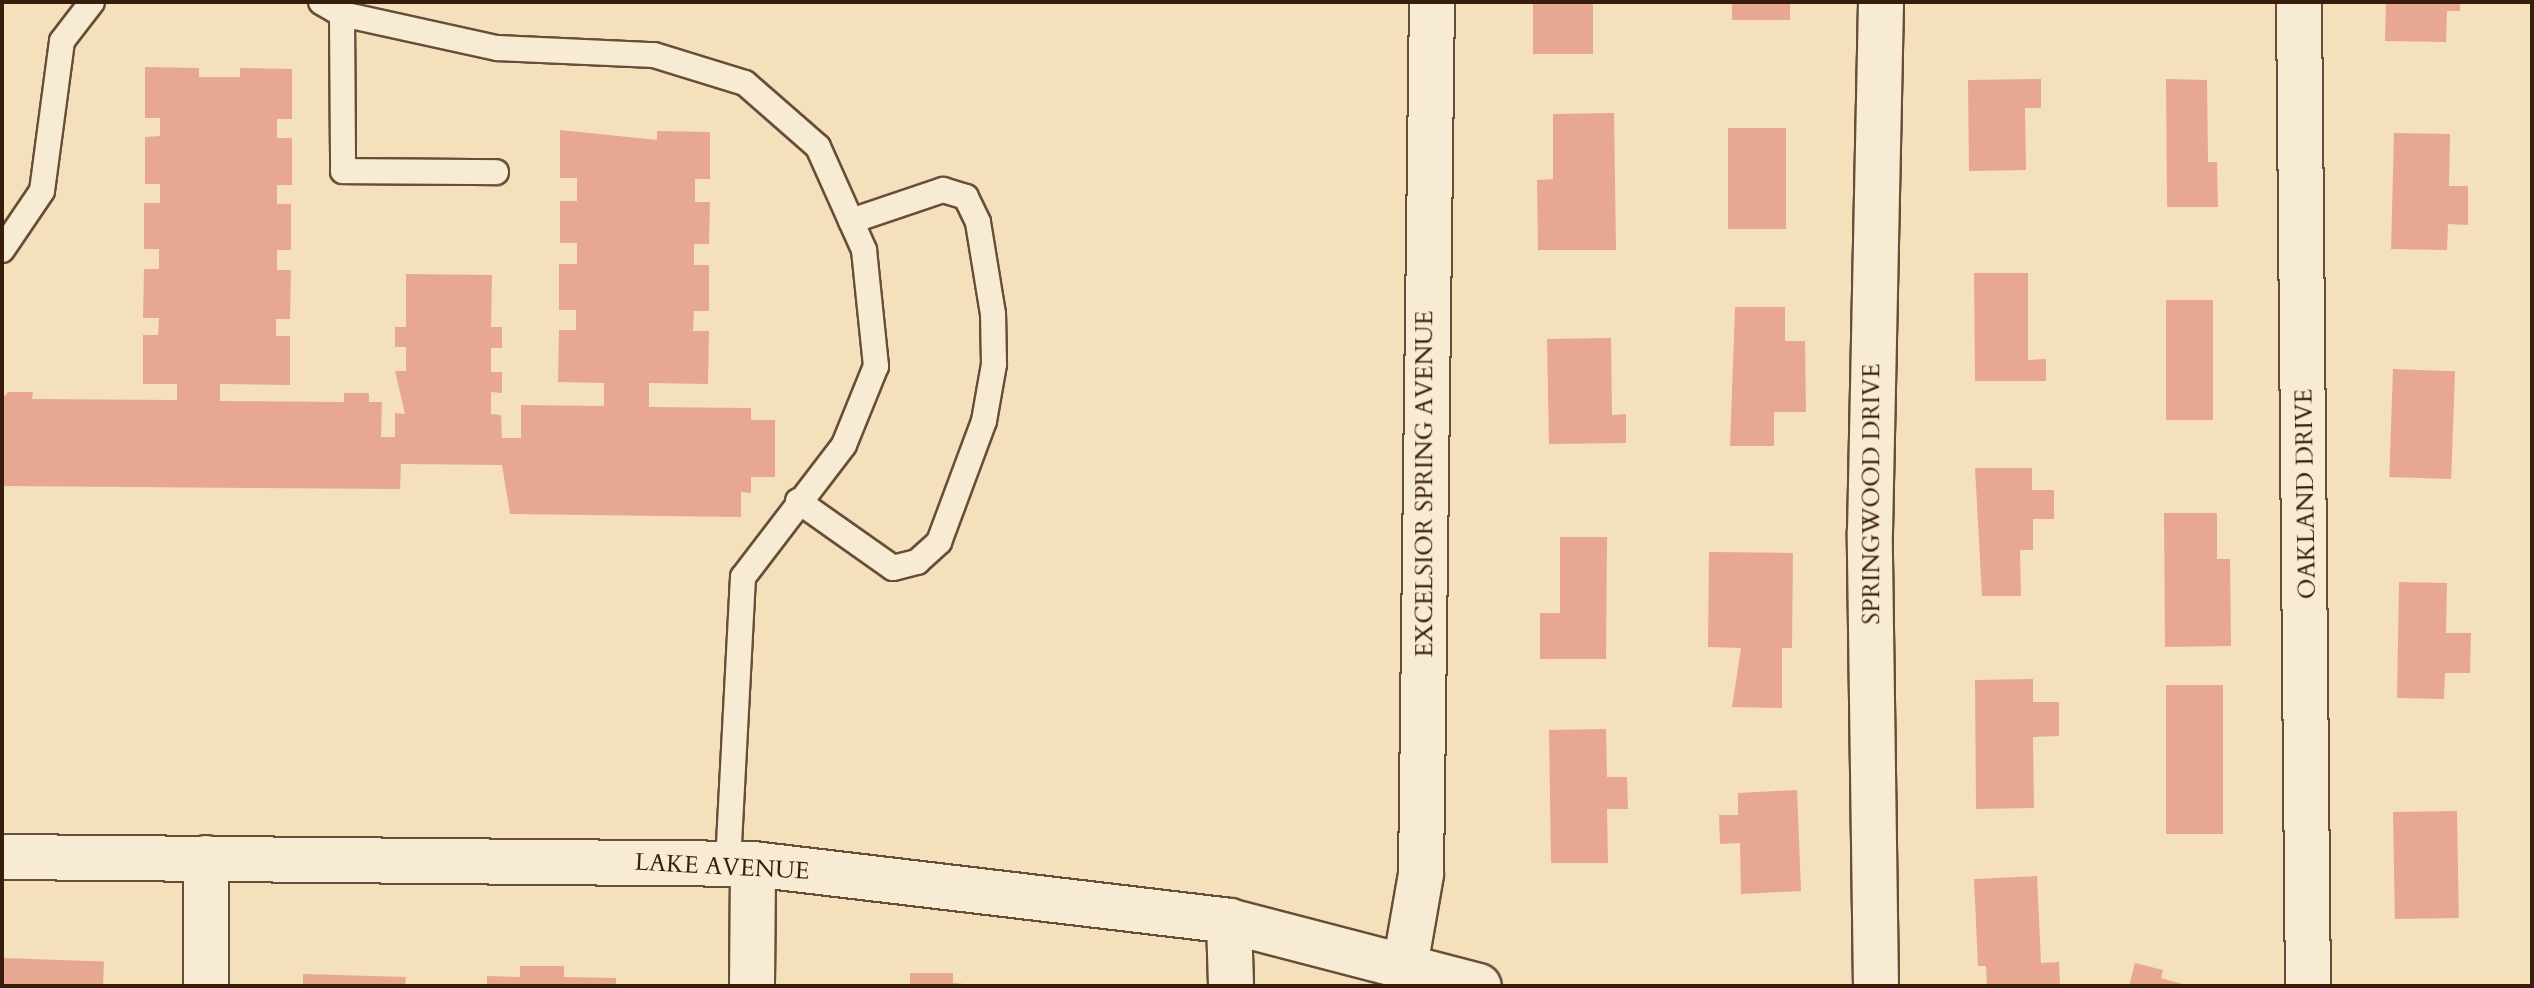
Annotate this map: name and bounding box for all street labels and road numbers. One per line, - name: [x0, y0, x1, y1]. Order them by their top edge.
- street label: EXCELSIOR SPRING AVENUE: [1411, 311, 1439, 657]
- street label: SPRINGWOOD DRIVE: [1858, 363, 1886, 625]
- street label: OAKLAND DRIVE: [2290, 389, 2322, 599]
- street label: LAKE AVENUE: [634, 848, 810, 886]

